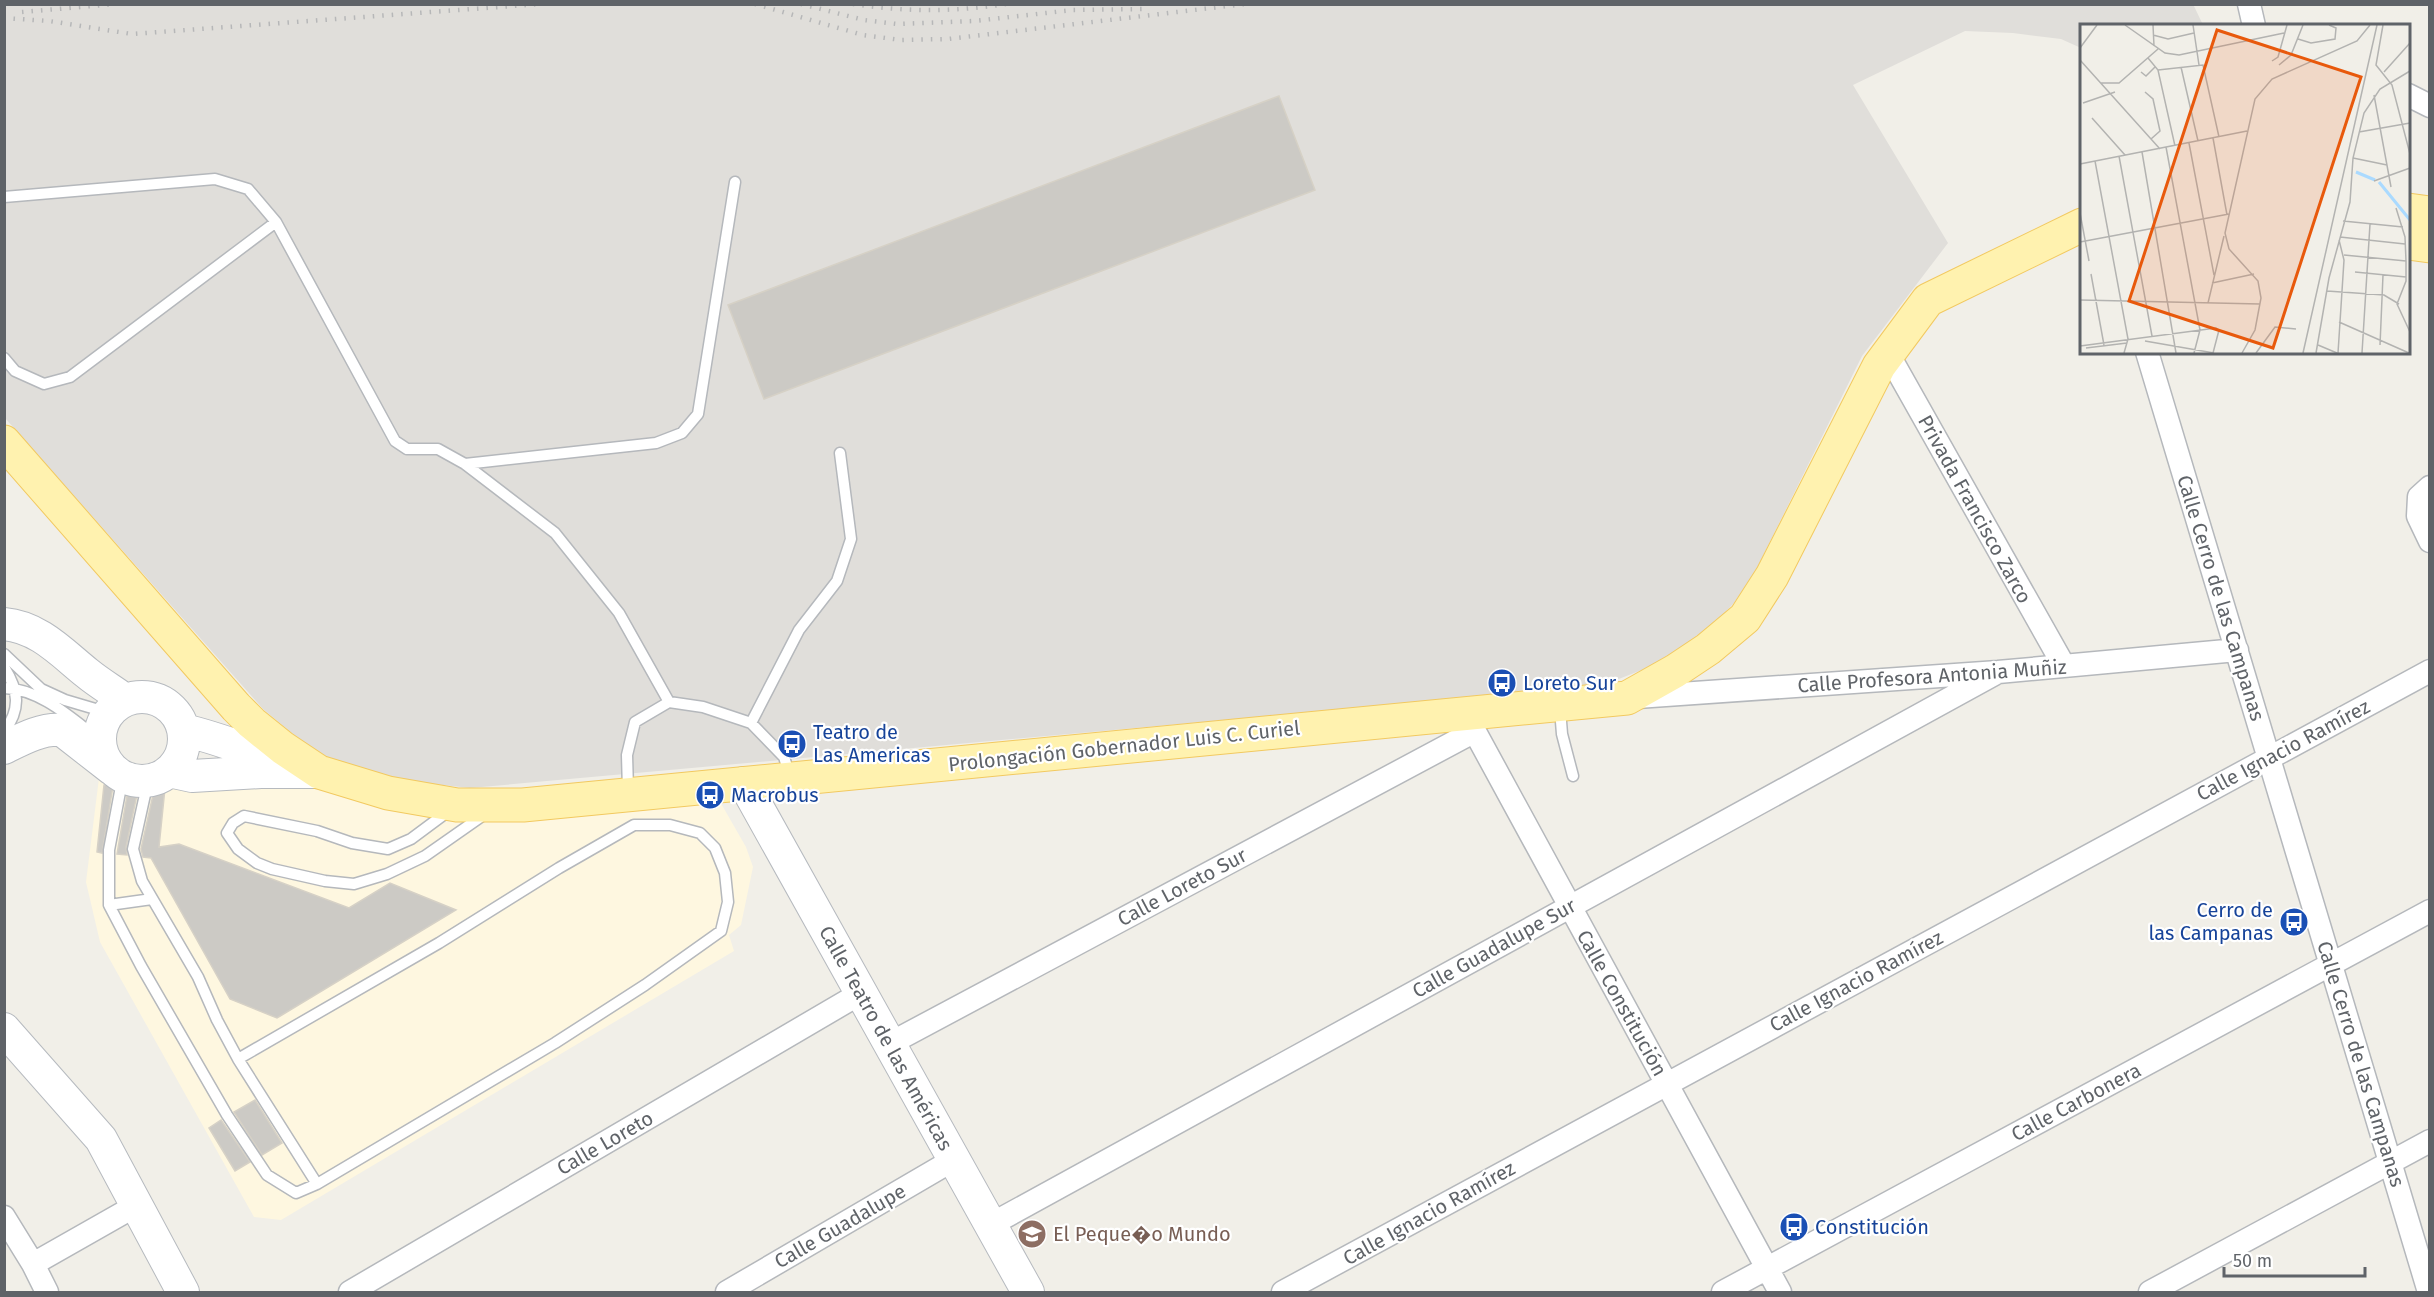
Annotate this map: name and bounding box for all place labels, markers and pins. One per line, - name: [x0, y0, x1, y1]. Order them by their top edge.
- bus stop icon: Loreto Sur: [1486, 667, 1518, 699]
- place label: Loreto Sur: [1523, 671, 1617, 695]
- place label: Teatro de Las Americas: [813, 720, 930, 767]
- bus stop icon: Teatro de Las Americas: [776, 728, 808, 760]
- bus stop icon: Macrobus: [694, 779, 726, 811]
- place label: Macrobus: [731, 783, 819, 807]
- place label: Cerro de las Campanas: [2149, 898, 2273, 945]
- bus stop icon: Cerro de las Campanas: [2278, 906, 2310, 938]
- bus stop icon: Constitución: [1778, 1211, 1810, 1243]
- place label: Constitución: [1815, 1215, 1929, 1239]
- school or university icon: El Peque�o Mundo: [1016, 1218, 1048, 1250]
- place label: El Peque�o Mundo: [1053, 1222, 1231, 1246]

